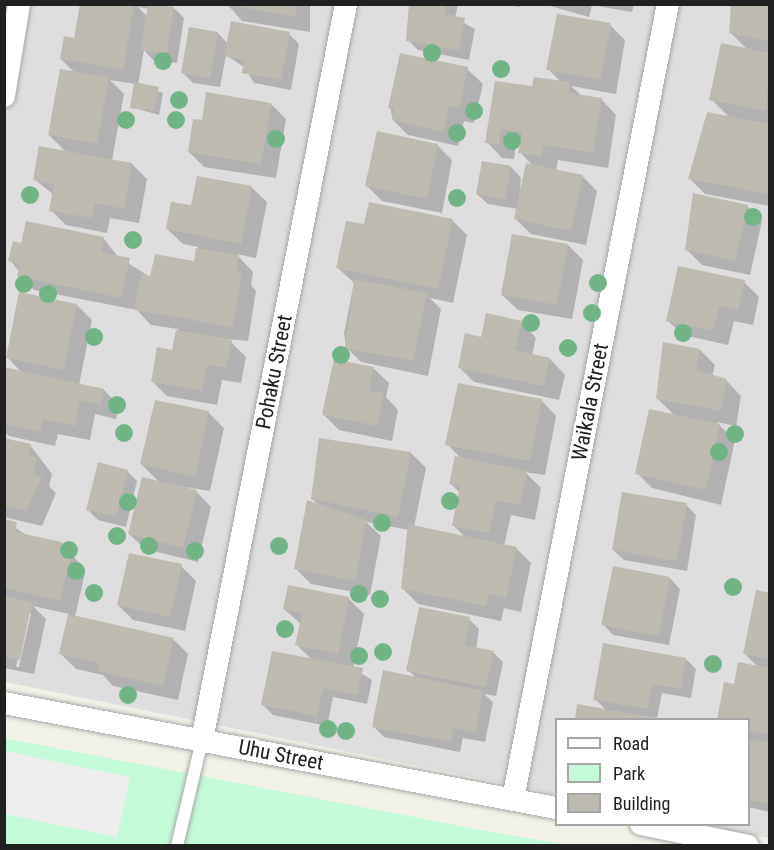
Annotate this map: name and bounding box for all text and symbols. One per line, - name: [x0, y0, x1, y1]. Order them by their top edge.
- street label: Pohaku Street: [251, 313, 297, 431]
- street label: Waikala Street: [566, 341, 614, 463]
- legend: [555, 718, 750, 826]
- text: Road: [613, 733, 649, 754]
- street label: Uhu Street: [236, 734, 326, 776]
- text: Park: [613, 763, 645, 784]
- text: Building: [613, 793, 670, 814]

